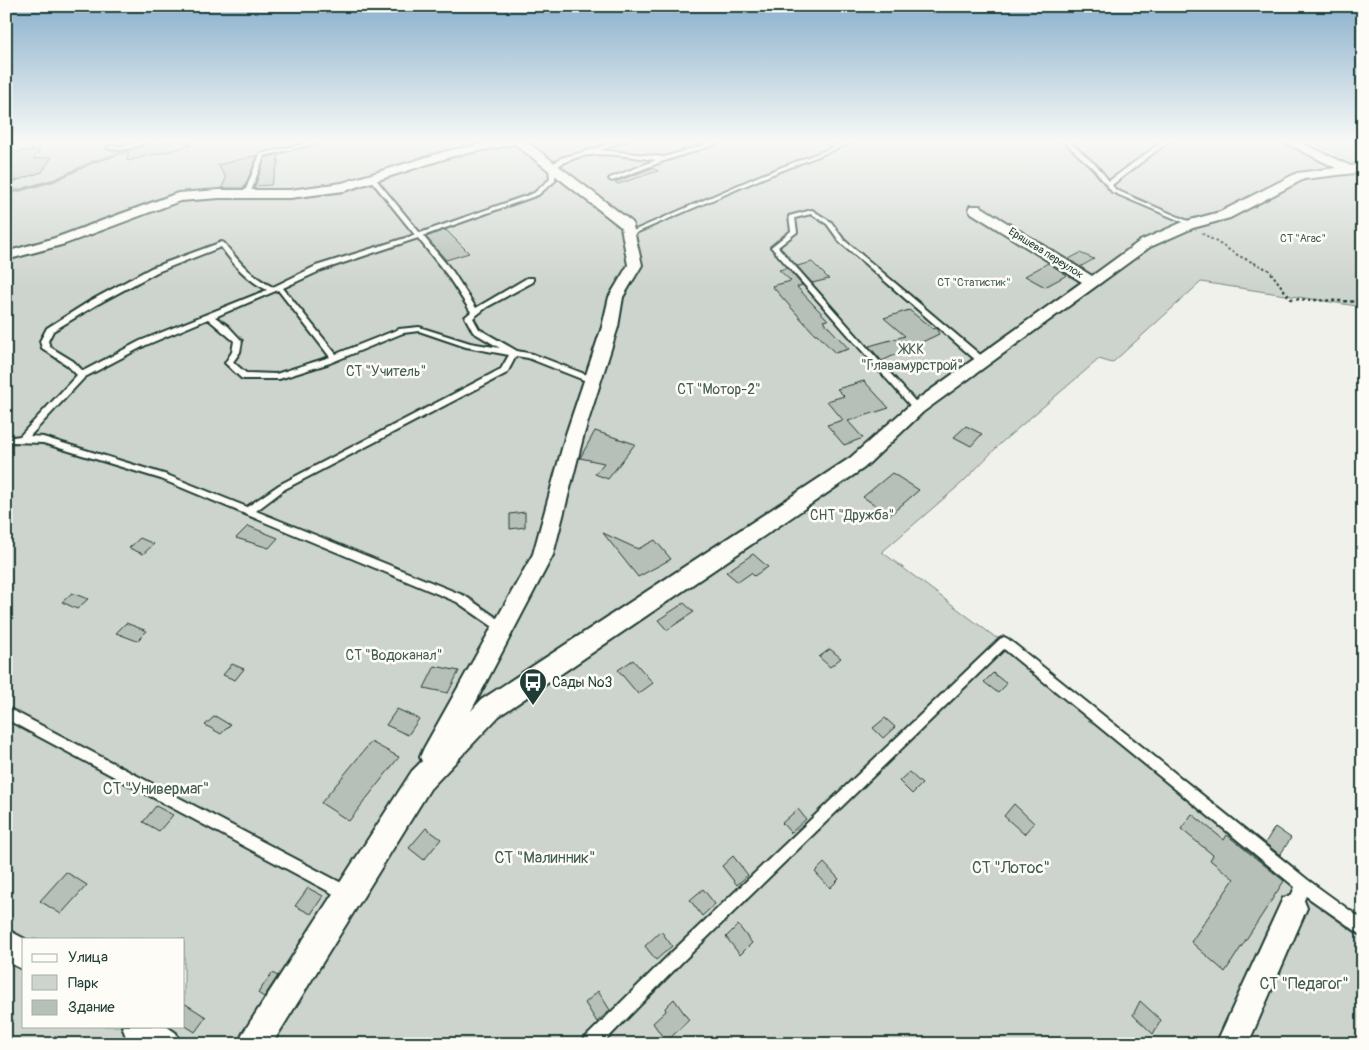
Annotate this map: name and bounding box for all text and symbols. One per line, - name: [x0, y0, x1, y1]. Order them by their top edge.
- street label: Еряшева переулок: [1006, 225, 1086, 281]
- park label: СТ "Агас": [1280, 232, 1326, 245]
- park label: СТ "Статистик": [937, 276, 1011, 289]
- park label: ЖКК "Главамурстрой": [861, 341, 963, 374]
- park label: СТ "Учитель": [346, 363, 426, 380]
- park label: СТ "Мотор-2": [677, 381, 761, 398]
- park label: СНТ "Дружба": [810, 507, 894, 524]
- park label: СТ "Водоканал": [346, 647, 442, 664]
- bus stop icon: Сады №3: [518, 667, 548, 706]
- place label: Сады №3: [552, 674, 613, 691]
- park label: СТ "Универмаг": [103, 779, 209, 799]
- park label: СТ "Малинник": [494, 848, 596, 868]
- park label: СТ "Лотос": [972, 858, 1050, 878]
- legend: [22, 938, 185, 1028]
- text: Улица: [68, 948, 108, 967]
- text: Парк: [68, 974, 99, 993]
- park label: СТ "Педагог": [1259, 974, 1349, 994]
- text: Здание: [68, 998, 115, 1017]

